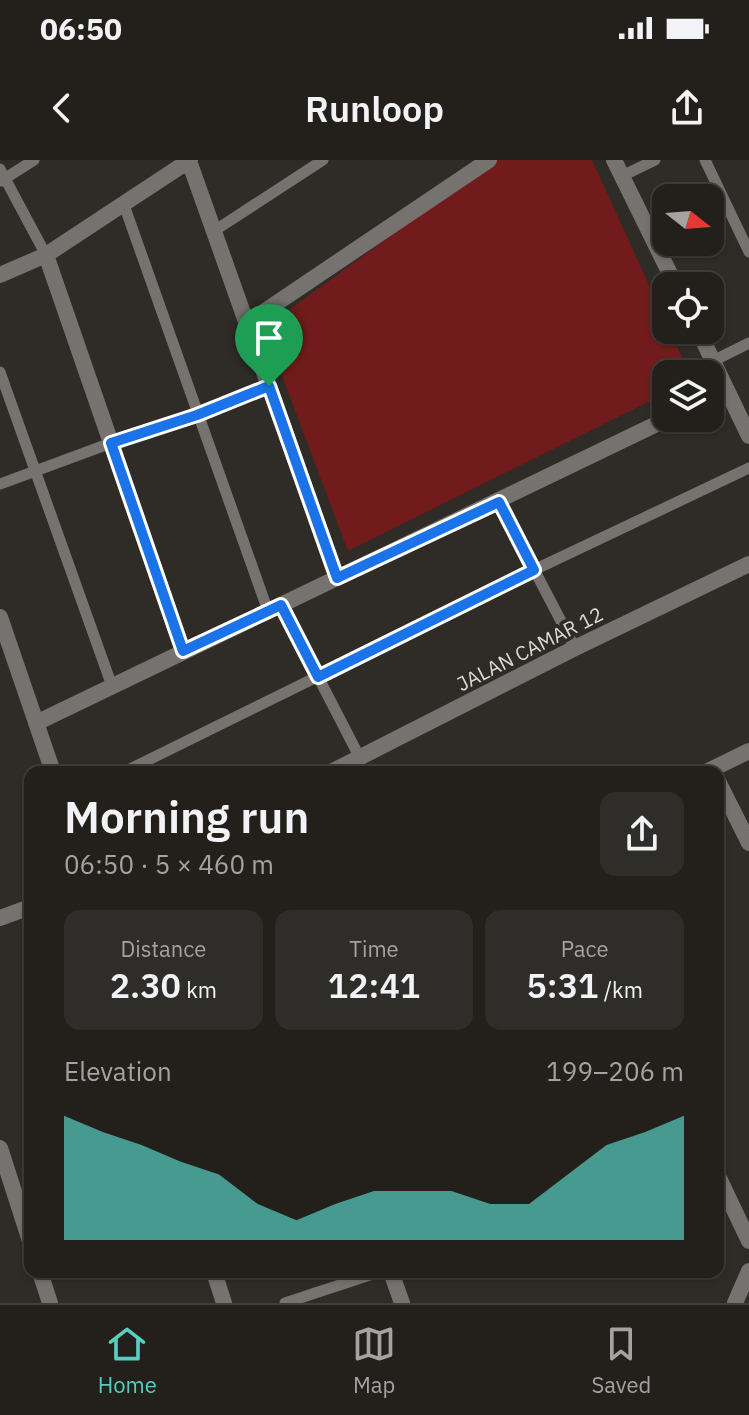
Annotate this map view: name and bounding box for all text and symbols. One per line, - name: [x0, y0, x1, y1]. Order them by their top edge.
- text: 06:50: [40, 9, 122, 48]
- text: Runloop: [305, 85, 444, 132]
- icon: back: [40, 86, 84, 130]
- icon: share: [665, 86, 709, 130]
- north arrow: [652, 184, 724, 256]
- map controls: [652, 184, 724, 432]
- button: locate: [652, 272, 724, 344]
- pin: [235, 304, 303, 386]
- icon: arrive: [247, 316, 291, 360]
- button: layers: [652, 360, 724, 432]
- street label: JALAN CAMAR 12: [452, 600, 608, 697]
- text: Morning run: [64, 788, 309, 845]
- button: share: [600, 792, 684, 876]
- text: 06:50 · 5 × 460 m: [64, 847, 274, 881]
- text: Distance: [120, 934, 206, 963]
- text: Time: [349, 934, 399, 963]
- text: Pace: [561, 934, 609, 963]
- text: 2.30: [110, 963, 181, 1007]
- text: 12:41: [328, 963, 420, 1007]
- text: 5:31: [526, 963, 598, 1007]
- text: km: [181, 975, 217, 1004]
- text: /km: [598, 975, 643, 1004]
- text: Elevation: [64, 1054, 172, 1088]
- text: 199–206 m: [546, 1054, 684, 1088]
- tab: Home: [98, 1322, 157, 1399]
- tab: Map: [352, 1322, 396, 1399]
- tab: Saved: [591, 1322, 651, 1399]

